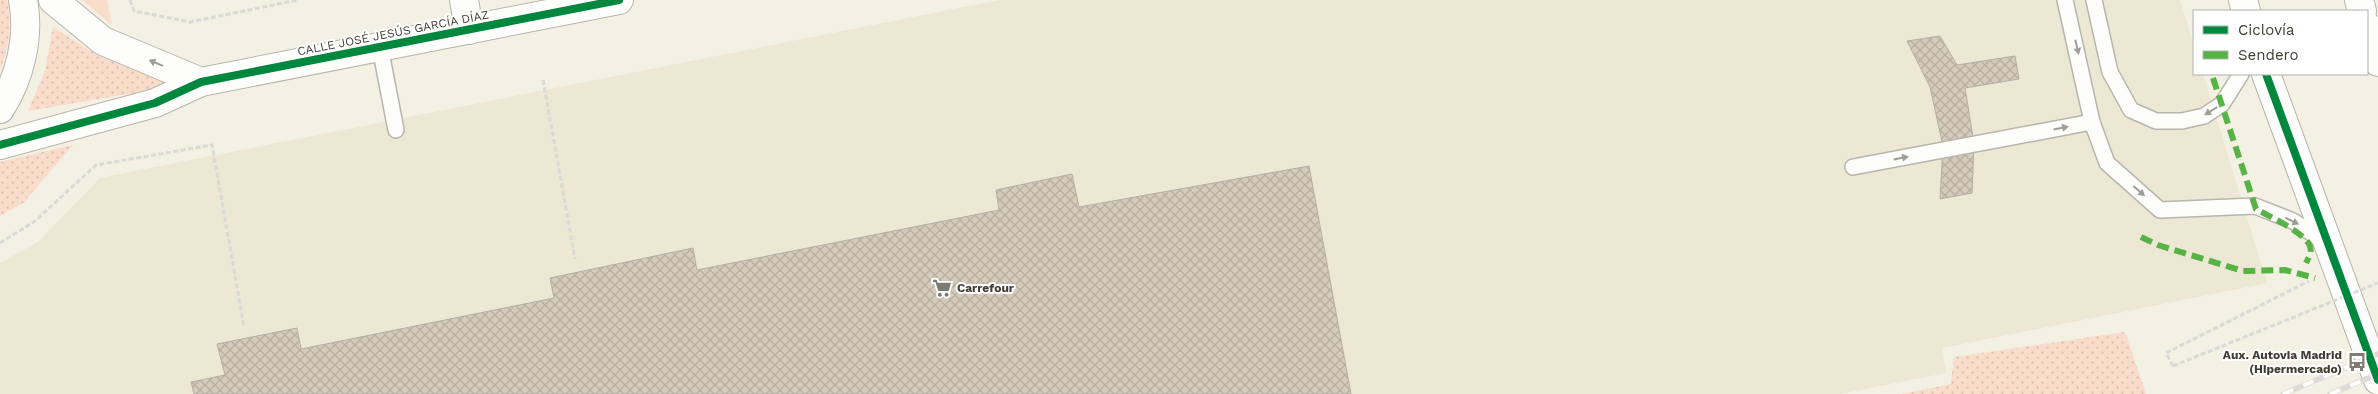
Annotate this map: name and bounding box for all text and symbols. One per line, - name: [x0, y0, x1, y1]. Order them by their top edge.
- street label: CALLE JOSÉ JESÚS GARCÍA DÍAZ: [296, 8, 490, 58]
- legend: [2193, 10, 2368, 75]
- text: Ciclovía: [2238, 21, 2295, 39]
- one-way arrow: [2073, 40, 2081, 55]
- text: Sendero: [2238, 46, 2299, 64]
- one-way arrow: [149, 59, 163, 67]
- one-way arrow: [2204, 107, 2218, 116]
- one-way arrow: [2053, 124, 2069, 132]
- one-way arrow: [1893, 154, 1909, 162]
- one-way arrow: [2133, 185, 2145, 196]
- one-way arrow: [2284, 217, 2299, 225]
- supermarket icon: Carrefour: [931, 277, 953, 299]
- place label: Carrefour: [957, 281, 1015, 295]
- place label: Aux. Autovia Madrid (Hipermercado): [2223, 348, 2342, 376]
- bus stop icon: Aux. Autovia Madrid (Hipermercado): [2346, 351, 2368, 373]

